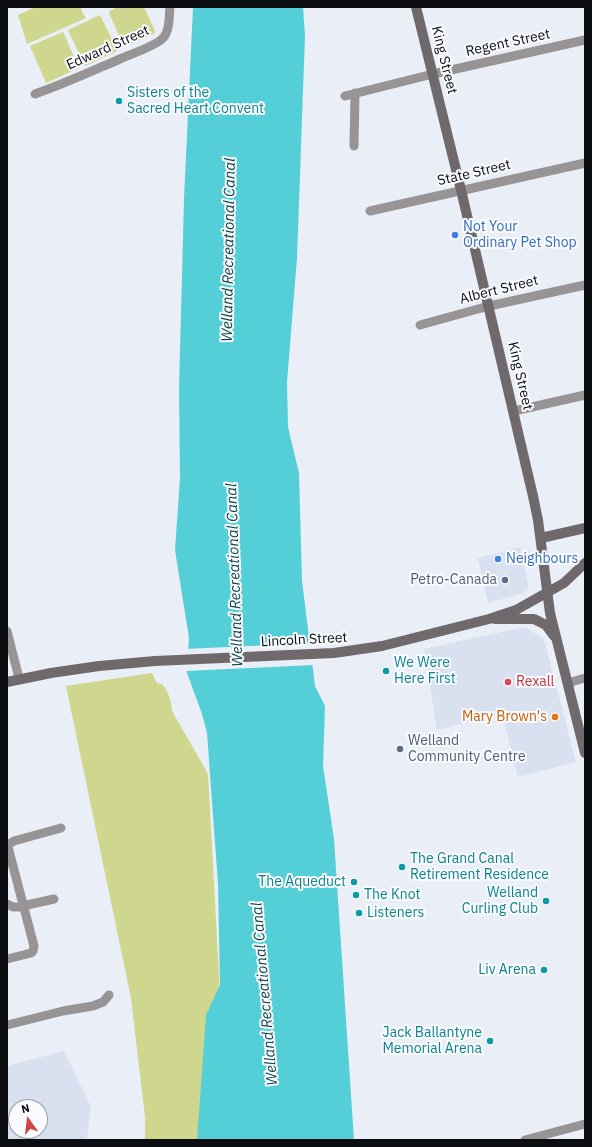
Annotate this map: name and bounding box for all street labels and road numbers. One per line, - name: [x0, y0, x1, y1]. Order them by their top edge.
- street label: Edward Street: [64, 22, 152, 74]
- street label: King Street: [427, 24, 461, 96]
- street label: Regent Street: [464, 26, 552, 60]
- street label: State Street: [436, 156, 512, 190]
- street label: Albert Street: [458, 272, 540, 308]
- street label: King Street: [504, 340, 536, 412]
- street label: Lincoln Street: [260, 629, 348, 651]

